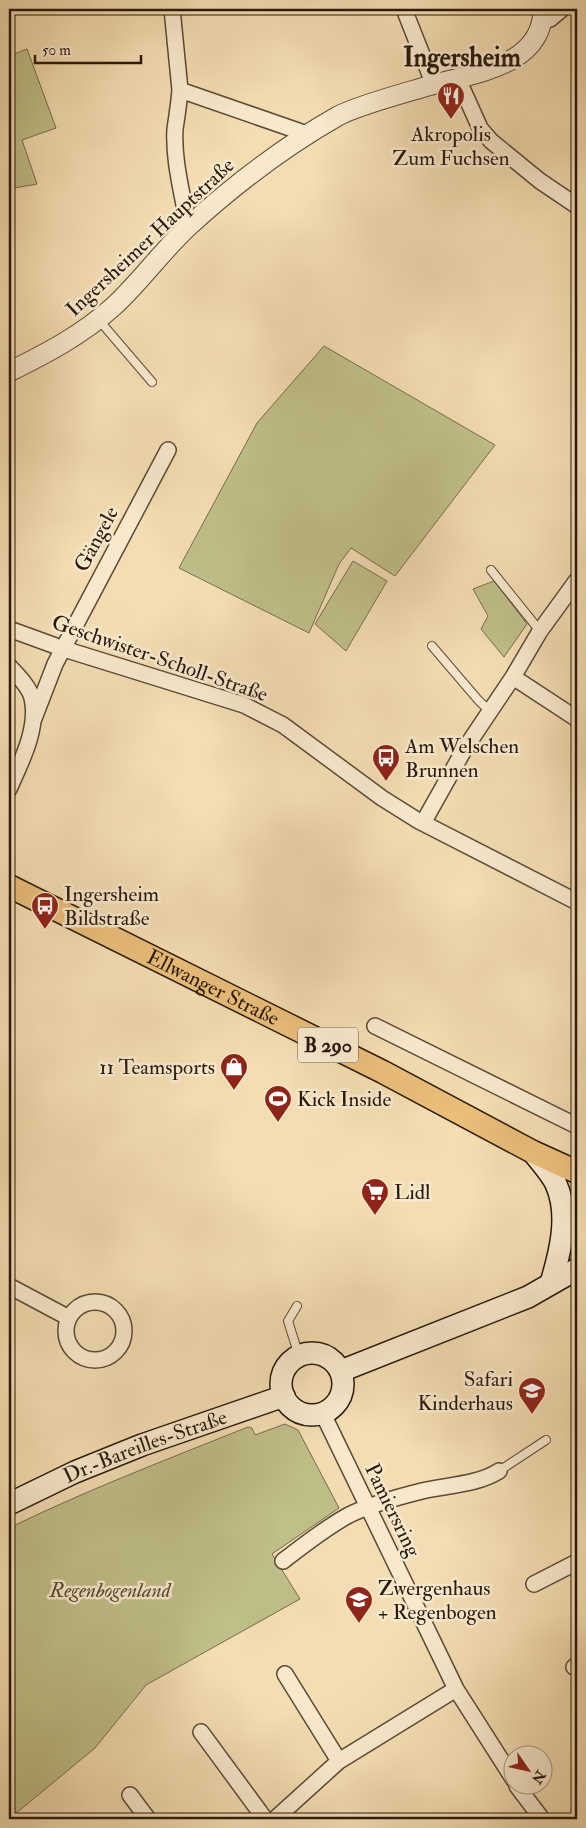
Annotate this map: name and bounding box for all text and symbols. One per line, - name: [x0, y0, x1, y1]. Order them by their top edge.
- scale bar: [35, 32, 141, 64]
- text: 50 m: [42, 41, 71, 60]
- district label: Ingersheim: [403, 42, 522, 75]
- restaurant icon: Akropolis Zum Fuchsen: [436, 81, 466, 120]
- place label: Akropolis Zum Fuchsen: [392, 121, 510, 172]
- street label: Ingersheimer Hauptstraße: [60, 152, 240, 323]
- street label: Gängele: [68, 502, 125, 577]
- street label: Geschwister-Scholl-Straße: [48, 609, 272, 708]
- place label: Am Welschen Brunnen: [404, 733, 519, 784]
- bus stop icon: Am Welschen Brunnen: [371, 743, 401, 782]
- place label: Ingersheim Bildstraße: [64, 881, 159, 932]
- bus stop icon: Ingersheim Bildstraße: [30, 891, 60, 930]
- street label: Ellwanger Straße: [142, 944, 284, 1032]
- road number: B 290: [298, 1028, 358, 1062]
- shop icon: 11 Teamsports: [219, 1052, 249, 1091]
- place label: 11 Teamsports: [99, 1054, 215, 1081]
- sports icon: Kick Inside: [263, 1084, 293, 1123]
- place label: Kick Inside: [297, 1086, 391, 1113]
- supermarket icon: Lidl: [360, 1177, 390, 1216]
- place label: Lidl: [394, 1179, 431, 1206]
- place label: Safari Kinderhaus: [417, 1366, 513, 1417]
- school or university icon: Safari Kinderhaus: [517, 1376, 547, 1415]
- street label: Dr.-Bareilles-Straße: [59, 1404, 231, 1490]
- street label: Pamiersring: [358, 1459, 427, 1562]
- place label: Zwergenhaus + Regenbogen: [378, 1575, 497, 1626]
- park label: Regenbogenland: [48, 1577, 172, 1604]
- school or university icon: Zwergenhaus + Regenbogen: [344, 1585, 374, 1624]
- north arrow: [504, 1746, 554, 1796]
- text: N: [528, 1766, 549, 1787]

